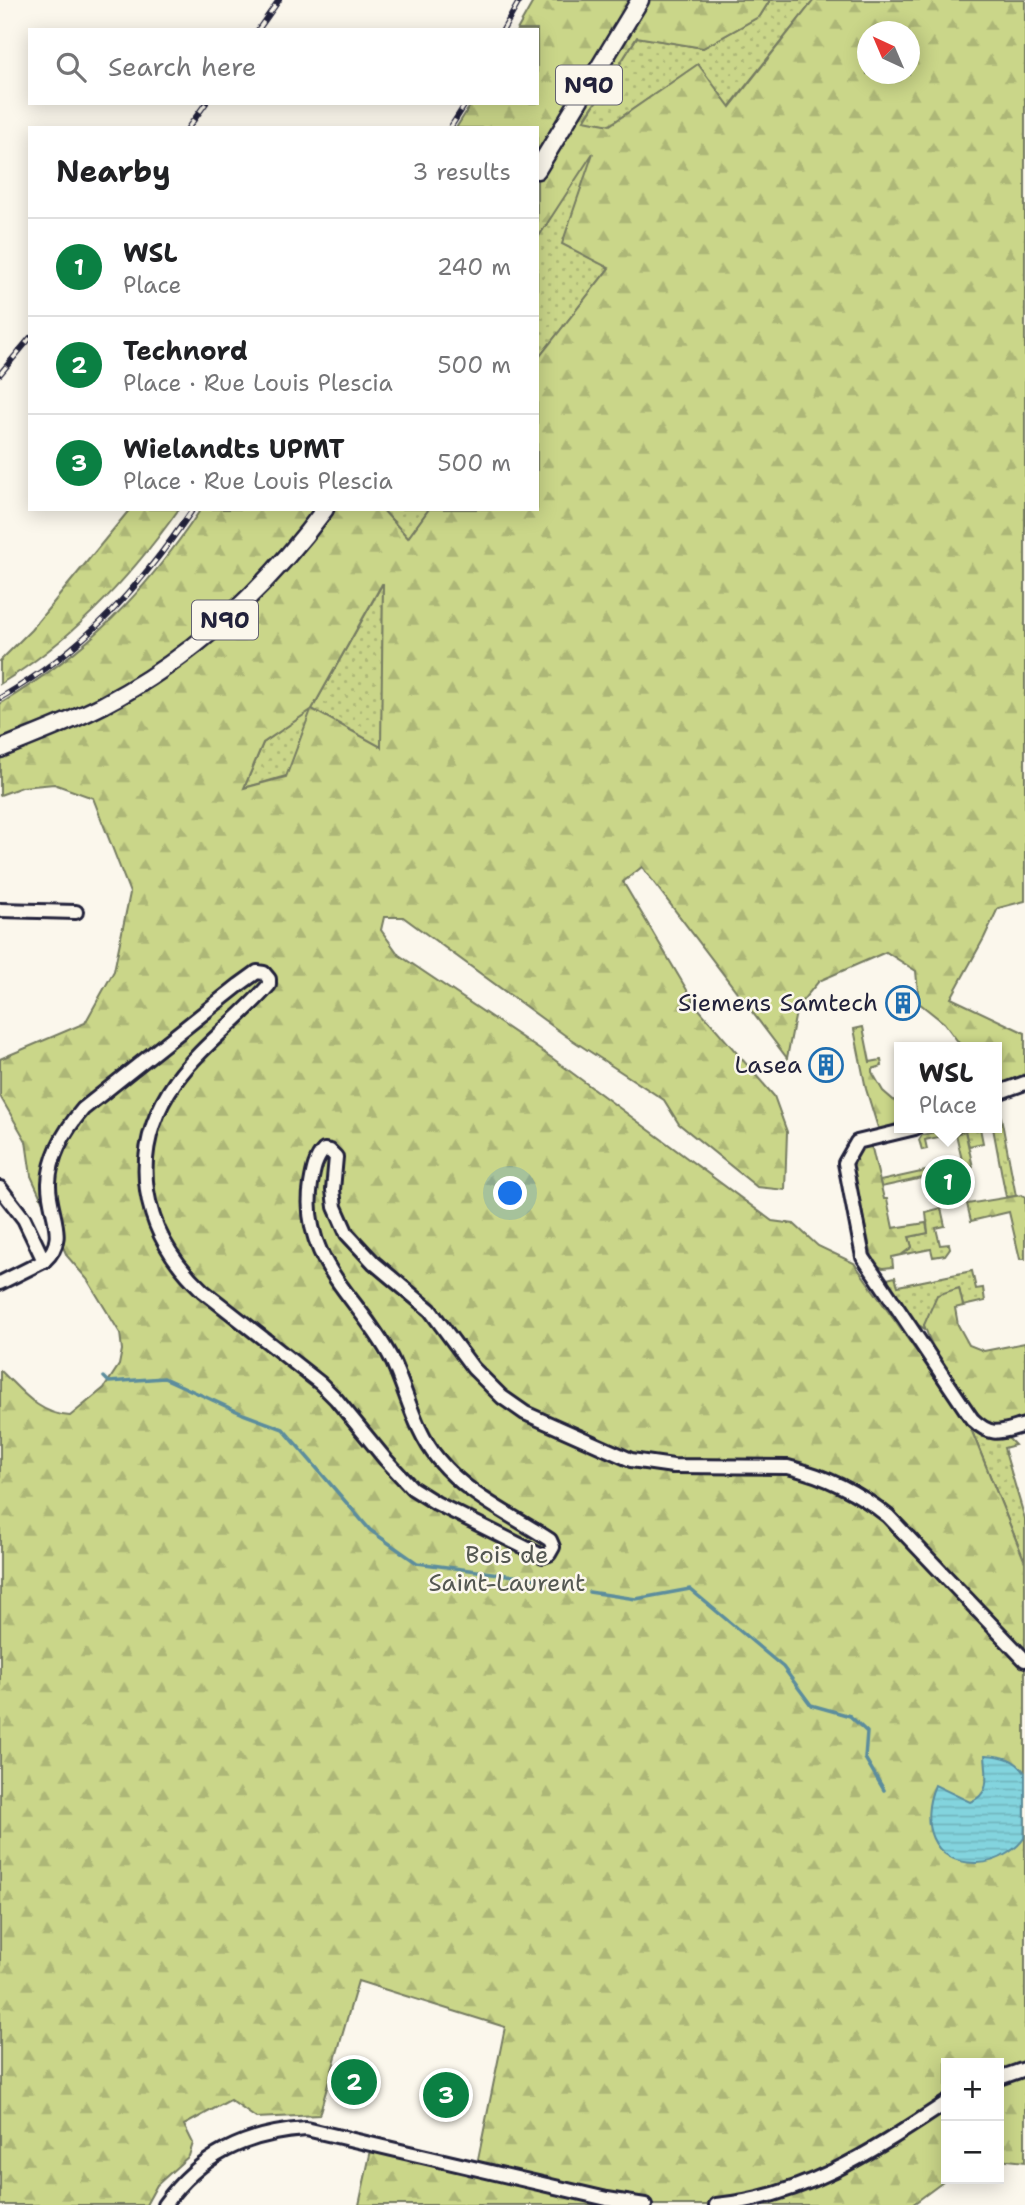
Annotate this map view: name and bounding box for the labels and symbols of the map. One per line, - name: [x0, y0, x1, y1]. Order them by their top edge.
- north arrow: [857, 21, 920, 84]
- road number: N90: [556, 66, 622, 104]
- road number: N90: [192, 600, 258, 640]
- building icon: Siemens Samtech: [884, 984, 922, 1022]
- place label: Siemens Samtech: [678, 987, 878, 1019]
- building icon: Lasea: [807, 1046, 845, 1084]
- place label: Lasea: [734, 1049, 802, 1081]
- pin: 1: [925, 1156, 971, 1208]
- your location: [493, 1176, 527, 1210]
- park label: Bois de Saint-Laurent: [429, 1539, 585, 1599]
- pin: 2: [331, 2056, 377, 2108]
- pin: 3: [423, 2069, 469, 2121]

